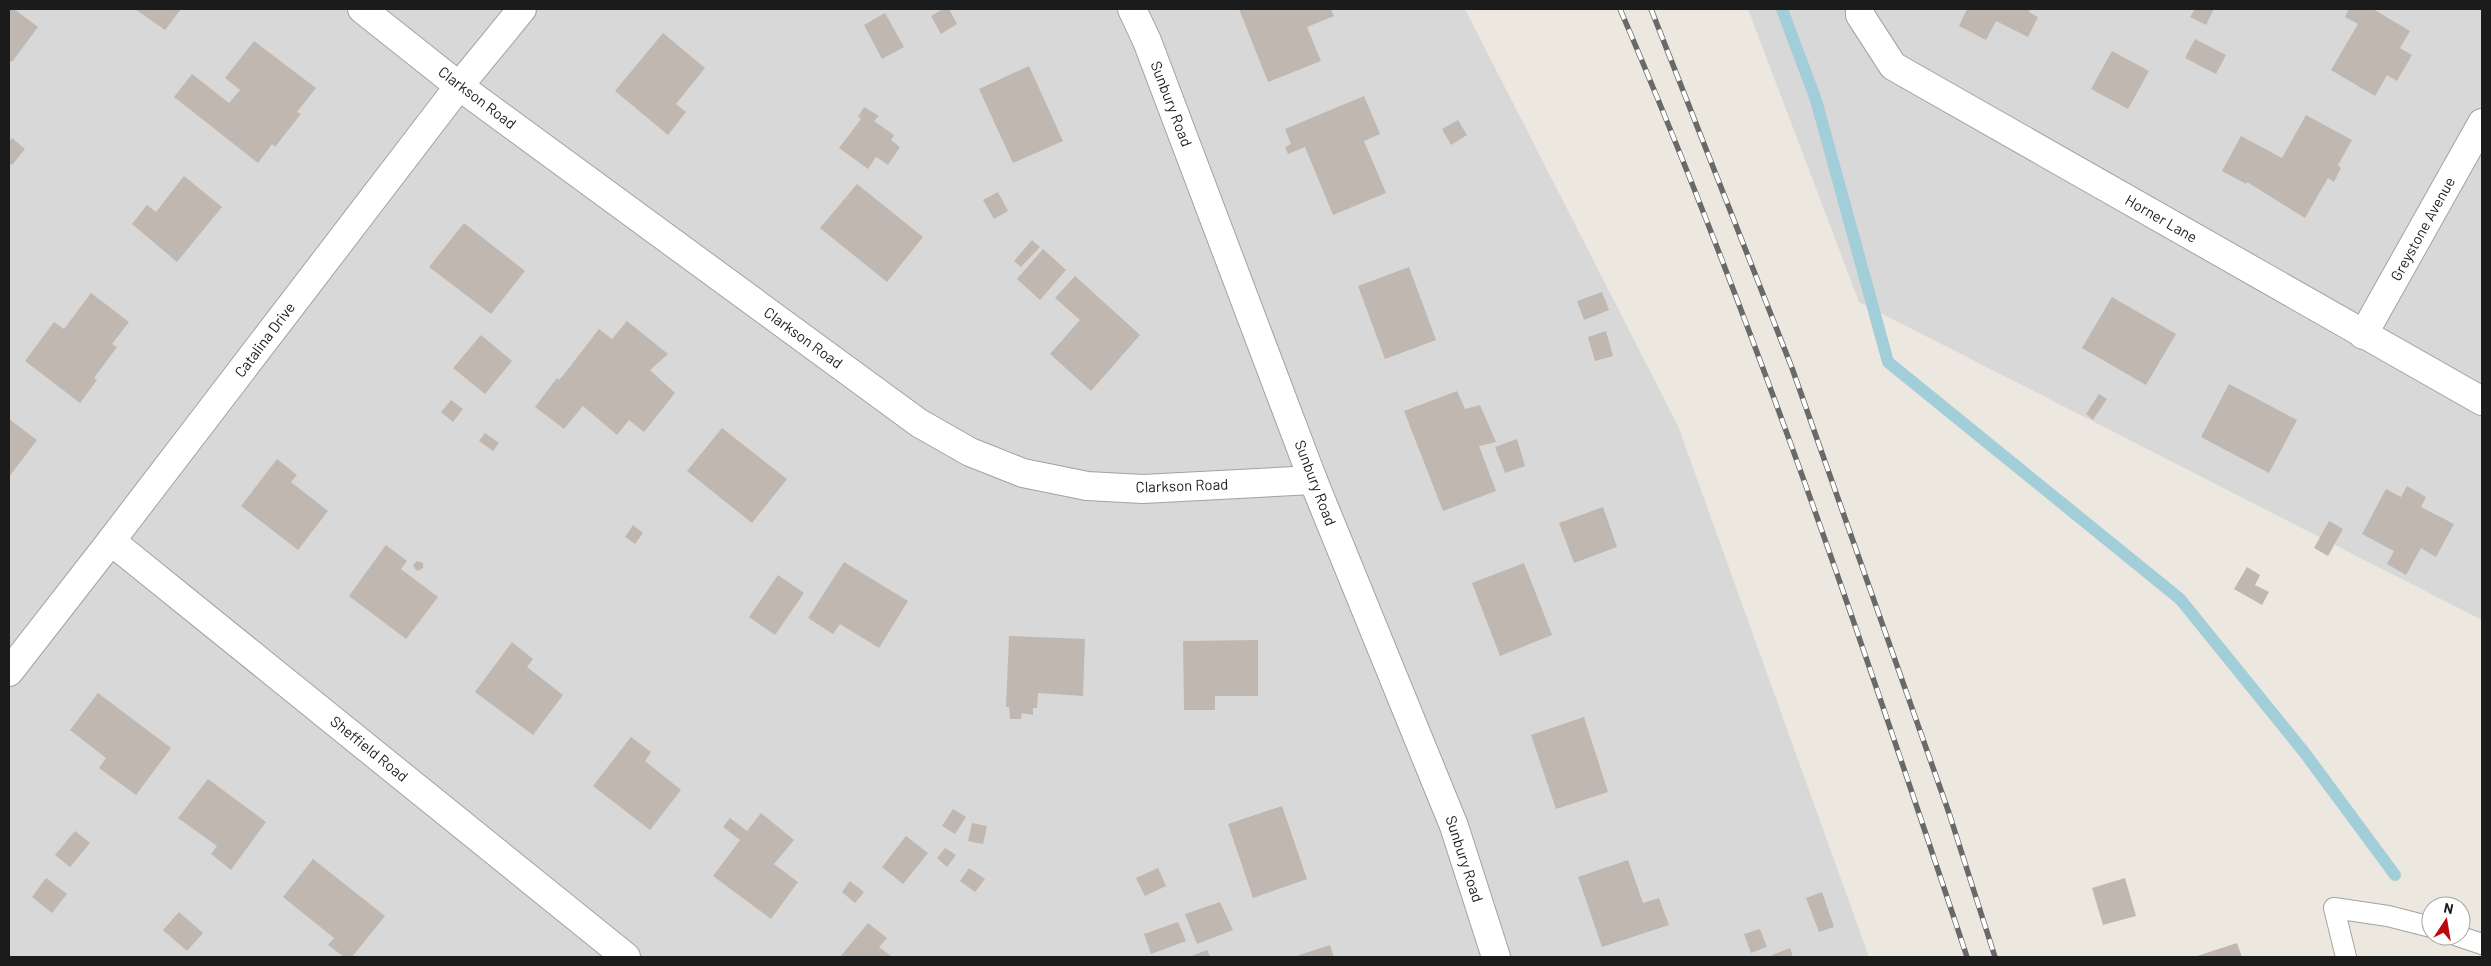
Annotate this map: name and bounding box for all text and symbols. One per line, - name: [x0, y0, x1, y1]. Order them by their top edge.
- street label: Sunbury Road: [1147, 58, 1196, 149]
- street label: Clarkson Road: [435, 62, 520, 132]
- street label: Greystone Avenue: [2386, 173, 2458, 284]
- street label: Horner Lane: [2122, 190, 2201, 246]
- street label: Catalina Drive: [230, 298, 298, 380]
- street label: Clarkson Road: [761, 303, 846, 372]
- street label: Sunbury Road: [1291, 437, 1340, 528]
- street label: Clarkson Road: [1135, 474, 1229, 496]
- street label: Sheffield Road: [327, 711, 412, 785]
- street label: Sunbury Road: [1442, 813, 1487, 904]
- north arrow: [2421, 896, 2471, 946]
- text: N: [2442, 899, 2455, 917]

